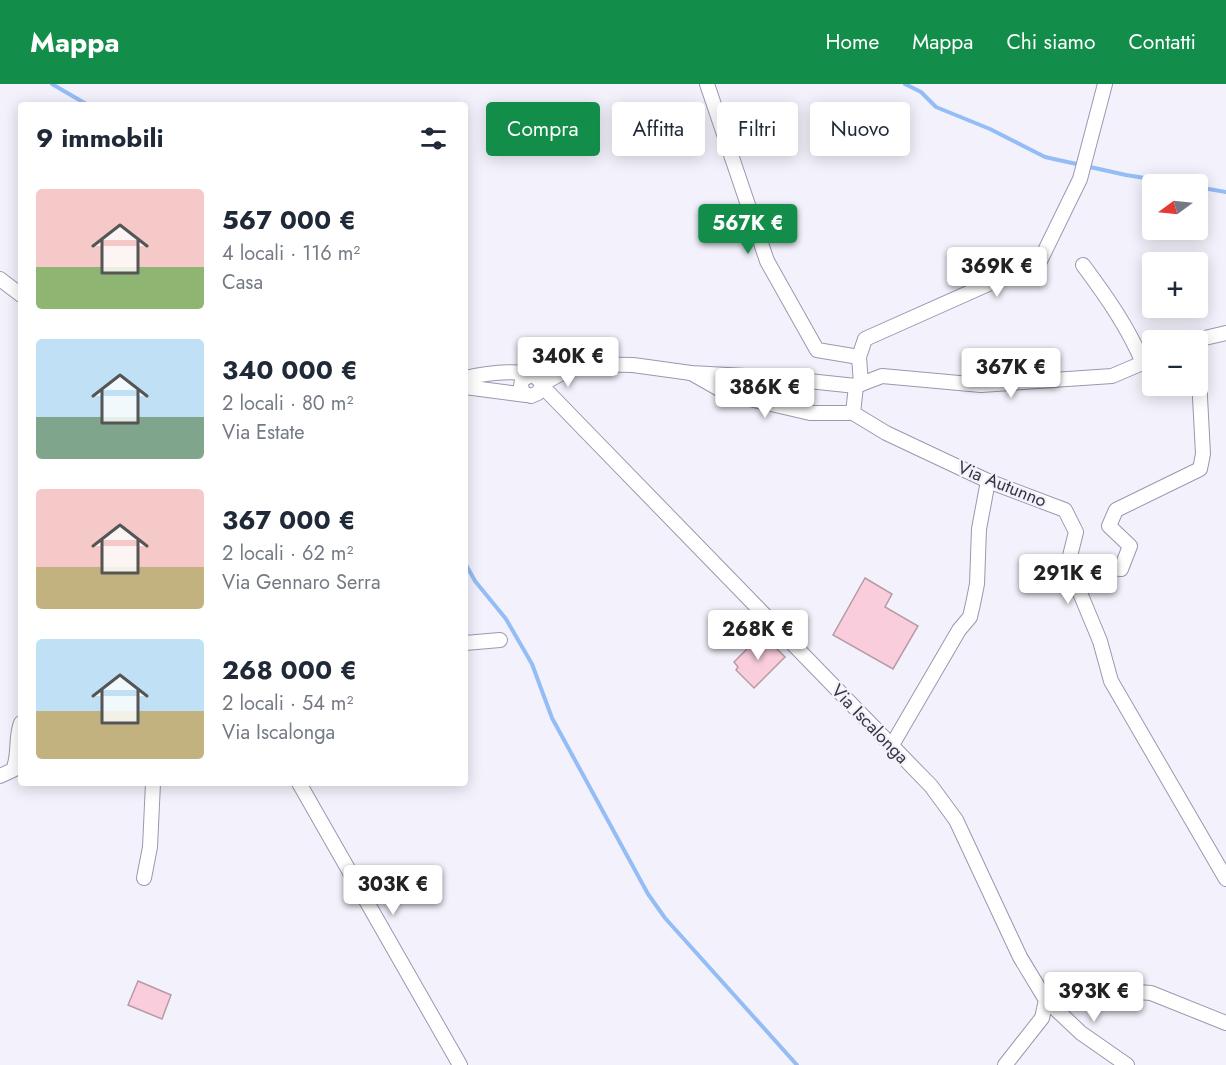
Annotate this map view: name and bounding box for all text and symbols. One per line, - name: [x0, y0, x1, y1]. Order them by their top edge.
- text: Mappa: [30, 22, 120, 63]
- text: Home: [826, 27, 879, 57]
- text: Mappa: [912, 27, 973, 57]
- text: Chi siamo: [1006, 27, 1095, 57]
- text: Contatti: [1128, 27, 1196, 57]
- chip: Compra: [486, 102, 600, 156]
- chip: Affitta: [612, 102, 705, 156]
- chip: Filtri: [717, 102, 798, 156]
- chip: Nuovo: [810, 102, 910, 156]
- text: 9 immobili: [36, 119, 164, 157]
- icon: filters: [417, 122, 450, 155]
- north arrow: [1142, 174, 1208, 240]
- map controls: [1142, 174, 1208, 396]
- text: 567 000 €: [222, 201, 356, 239]
- pin: 567K €: [699, 204, 797, 255]
- text: 567K €: [712, 209, 784, 238]
- icon: home: [84, 213, 156, 285]
- text: 4 locali · 116 m²: [222, 239, 360, 268]
- pin: 369K €: [948, 247, 1046, 298]
- text: 369K €: [961, 252, 1033, 281]
- button: +: [1142, 252, 1208, 318]
- text: Casa: [222, 268, 263, 297]
- button: −: [1142, 330, 1208, 396]
- pin: 340K €: [519, 337, 617, 388]
- text: 340K €: [532, 342, 604, 371]
- pin: 367K €: [962, 348, 1060, 399]
- text: 340 000 €: [222, 351, 358, 389]
- text: 367K €: [976, 353, 1046, 382]
- icon: home: [84, 363, 156, 435]
- pin: 386K €: [716, 368, 814, 419]
- text: 386K €: [729, 373, 801, 402]
- text: 2 locali · 80 m²: [222, 389, 353, 418]
- text: Via Estate: [222, 418, 305, 447]
- street label: Via Autunno: [954, 454, 1051, 514]
- text: 367 000 €: [222, 501, 355, 539]
- icon: home: [84, 513, 156, 585]
- text: 2 locali · 62 m²: [222, 539, 353, 568]
- pin: 291K €: [1019, 554, 1117, 605]
- text: 291K €: [1033, 559, 1103, 588]
- text: Via Gennaro Serra: [222, 568, 381, 597]
- pin: 268K €: [709, 610, 807, 661]
- text: 268K €: [722, 615, 794, 644]
- text: 268 000 €: [222, 651, 357, 689]
- icon: home: [84, 663, 156, 735]
- street label: Via Iscalonga: [825, 678, 915, 770]
- text: 2 locali · 54 m²: [222, 689, 353, 718]
- text: Via Iscalonga: [222, 718, 335, 747]
- pin: 303K €: [344, 865, 442, 916]
- text: 303K €: [357, 870, 429, 899]
- pin: 393K €: [1045, 972, 1143, 1023]
- text: 393K €: [1058, 977, 1130, 1006]

